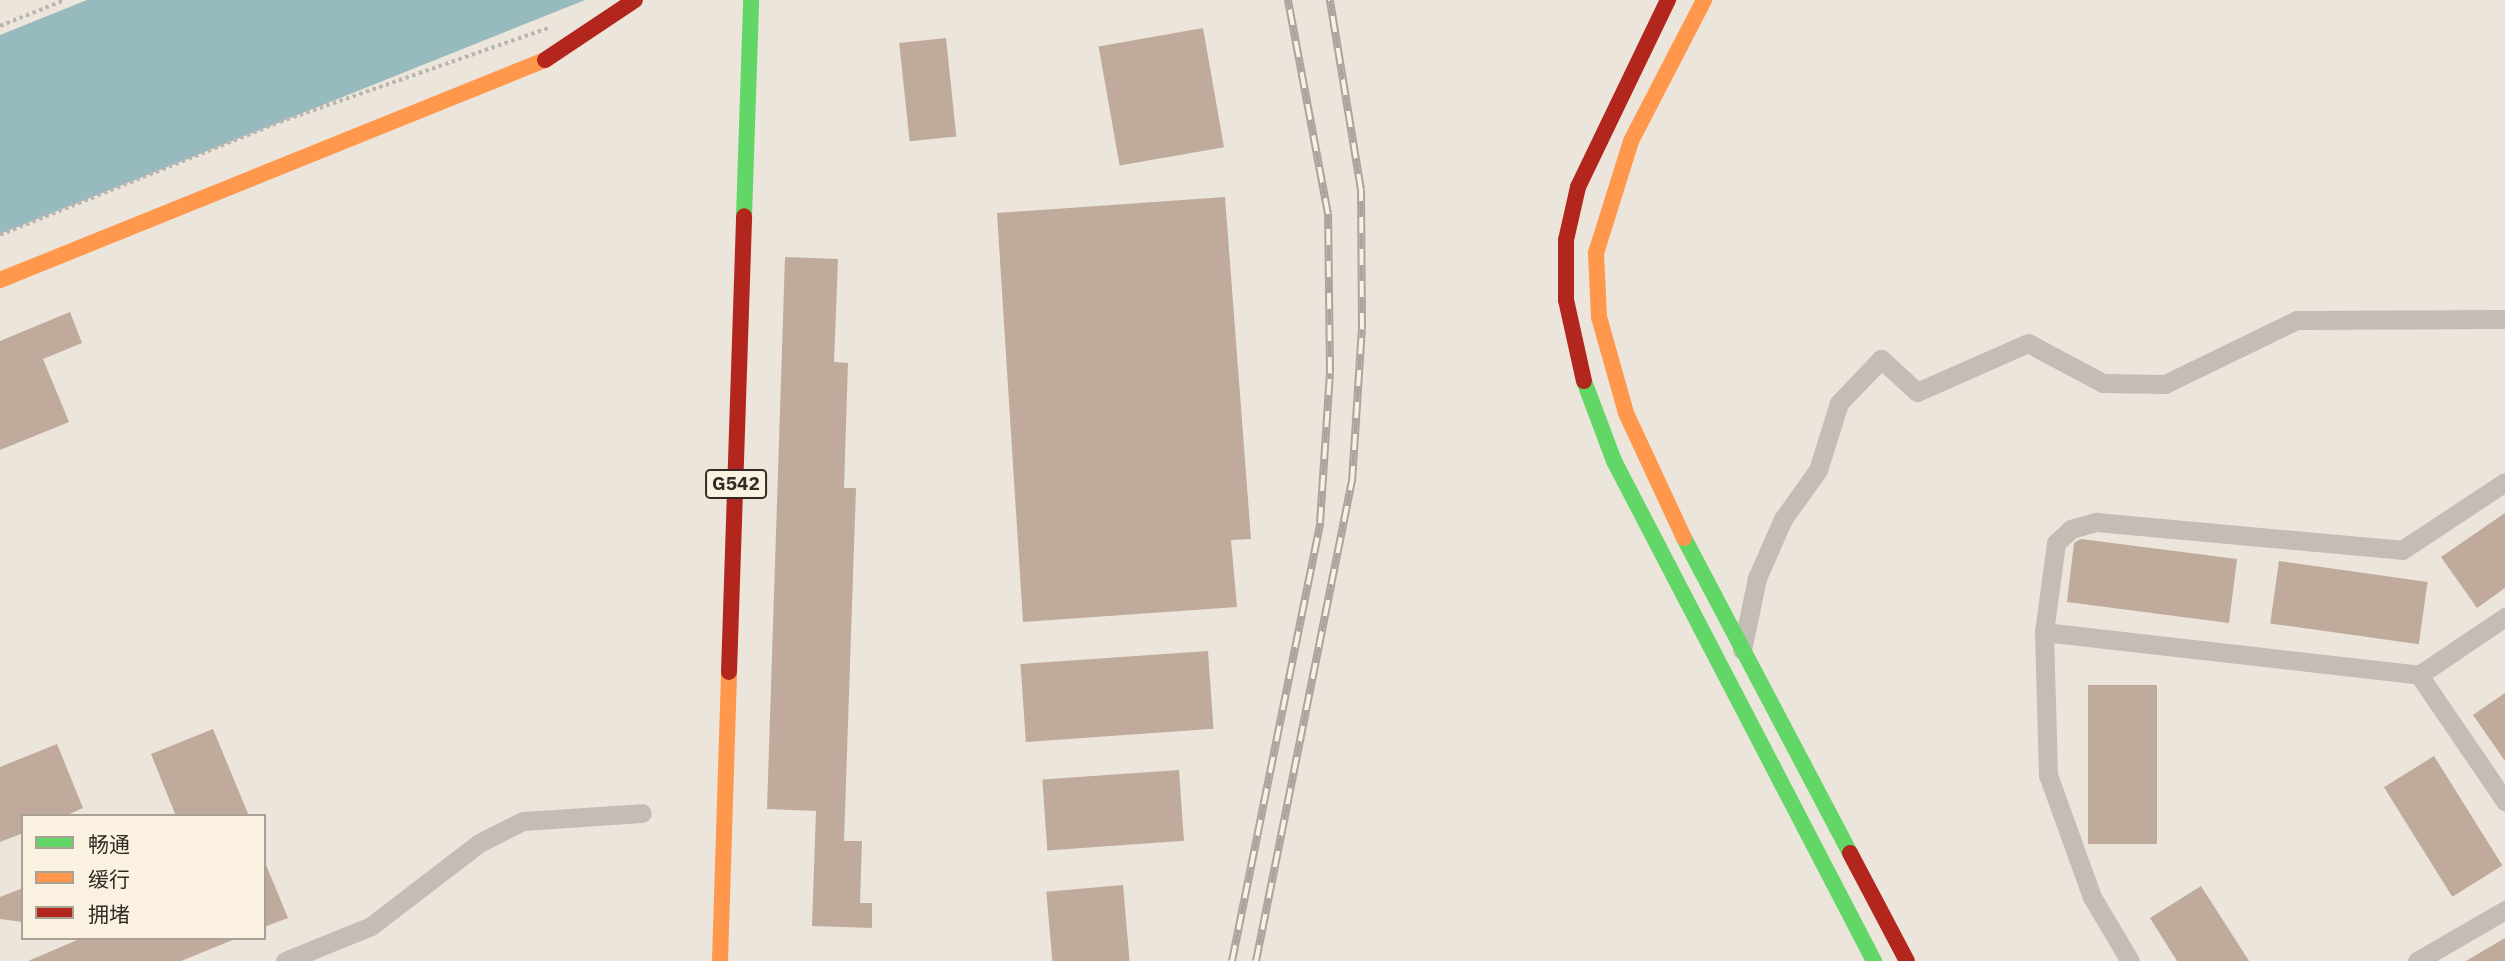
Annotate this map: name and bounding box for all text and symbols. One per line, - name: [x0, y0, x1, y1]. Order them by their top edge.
- road number: G542: [704, 468, 768, 499]
- legend: [21, 814, 266, 940]
- text: 畅通: [88, 830, 130, 858]
- text: 缓行: [88, 865, 130, 893]
- text: 拥堵: [88, 900, 130, 928]

